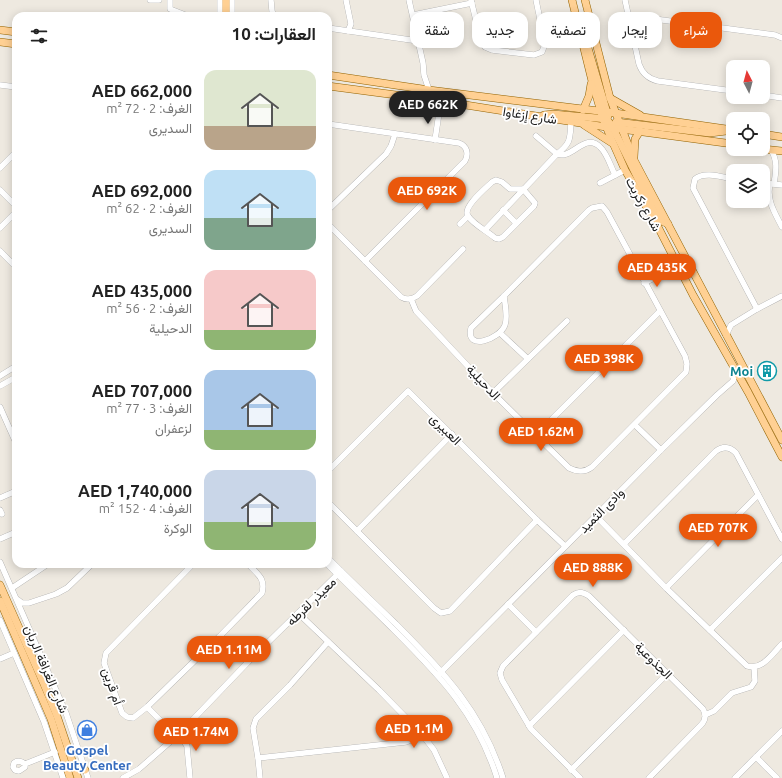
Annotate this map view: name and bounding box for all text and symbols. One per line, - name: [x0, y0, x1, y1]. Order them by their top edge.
- chip: شقة: [410, 12, 464, 48]
- chip: جديد: [472, 12, 528, 48]
- chip: تصفية: [536, 12, 600, 48]
- chip: إيجار: [608, 12, 662, 48]
- chip: شراء: [670, 12, 722, 48]
- text: العقارات: 10: [232, 24, 316, 43]
- icon: filters: [28, 25, 50, 47]
- north arrow: [726, 60, 770, 104]
- map controls: [726, 60, 770, 208]
- text: AED 662,000: [92, 81, 192, 100]
- icon: home: [236, 86, 284, 134]
- pin: AED 662K: [387, 91, 469, 125]
- text: AED 662K: [398, 97, 458, 111]
- text: الغرف: 2 · 72 m²: [106, 101, 192, 115]
- street label: شارع إزغاوا: [501, 104, 558, 129]
- button: locate: [726, 112, 770, 156]
- text: السديرى: [149, 121, 192, 135]
- button: layers: [726, 164, 770, 208]
- street label: شارع زكريت: [621, 175, 664, 235]
- pin: AED 692K: [386, 177, 468, 211]
- text: AED 692,000: [92, 181, 192, 200]
- text: AED 692K: [397, 183, 457, 197]
- icon: home: [236, 186, 284, 234]
- text: الغرف: 2 · 62 m²: [106, 201, 192, 215]
- text: السديرى: [149, 221, 192, 235]
- pin: AED 435K: [616, 254, 698, 288]
- text: AED 435K: [627, 260, 687, 274]
- text: AED 435,000: [92, 281, 192, 300]
- icon: home: [236, 286, 284, 334]
- text: الغرف: 2 · 56 m²: [106, 301, 192, 315]
- text: الدحيلية: [149, 321, 192, 335]
- pin: AED 398K: [563, 345, 645, 379]
- text: AED 398K: [574, 351, 634, 365]
- building icon: Moi: [756, 360, 778, 382]
- street label: الدحيلية: [464, 362, 504, 403]
- place label: Moi: [730, 364, 753, 378]
- text: AED 707,000: [92, 381, 192, 400]
- icon: home: [236, 386, 284, 434]
- text: الغرف: 3 · 77 m²: [106, 401, 192, 415]
- street label: العبيرى: [426, 411, 464, 449]
- pin: AED 1.62M: [495, 418, 587, 452]
- text: لزعفران: [155, 421, 192, 435]
- text: AED 1.62M: [508, 424, 574, 438]
- text: AED 1,740,000: [78, 481, 192, 500]
- street label: وادى الثميد: [576, 485, 628, 537]
- icon: home: [236, 486, 284, 534]
- text: الغرف: 4 · 152 m²: [99, 501, 192, 515]
- pin: AED 707K: [677, 514, 759, 548]
- text: AED 707K: [688, 520, 748, 534]
- text: الوكرة: [164, 521, 192, 535]
- pin: AED 888K: [552, 554, 634, 588]
- text: AED 888K: [563, 560, 623, 574]
- street label: معيذر لقرطه: [284, 574, 340, 629]
- street label: شارع الغرافة الريان: [19, 623, 72, 716]
- pin: AED 1.11M: [183, 636, 275, 670]
- street label: الجذوعية: [631, 639, 675, 683]
- text: AED 1.11M: [196, 642, 262, 656]
- street label: أم قرين: [98, 665, 126, 707]
- pin: AED 1.1M: [373, 715, 455, 749]
- pin: AED 1.74M: [150, 718, 242, 752]
- shop icon: Gospel Beauty Center: [76, 719, 98, 741]
- text: AED 1.1M: [385, 721, 443, 735]
- text: AED 1.74M: [163, 724, 229, 738]
- place label: Gospel Beauty Center: [43, 743, 132, 772]

